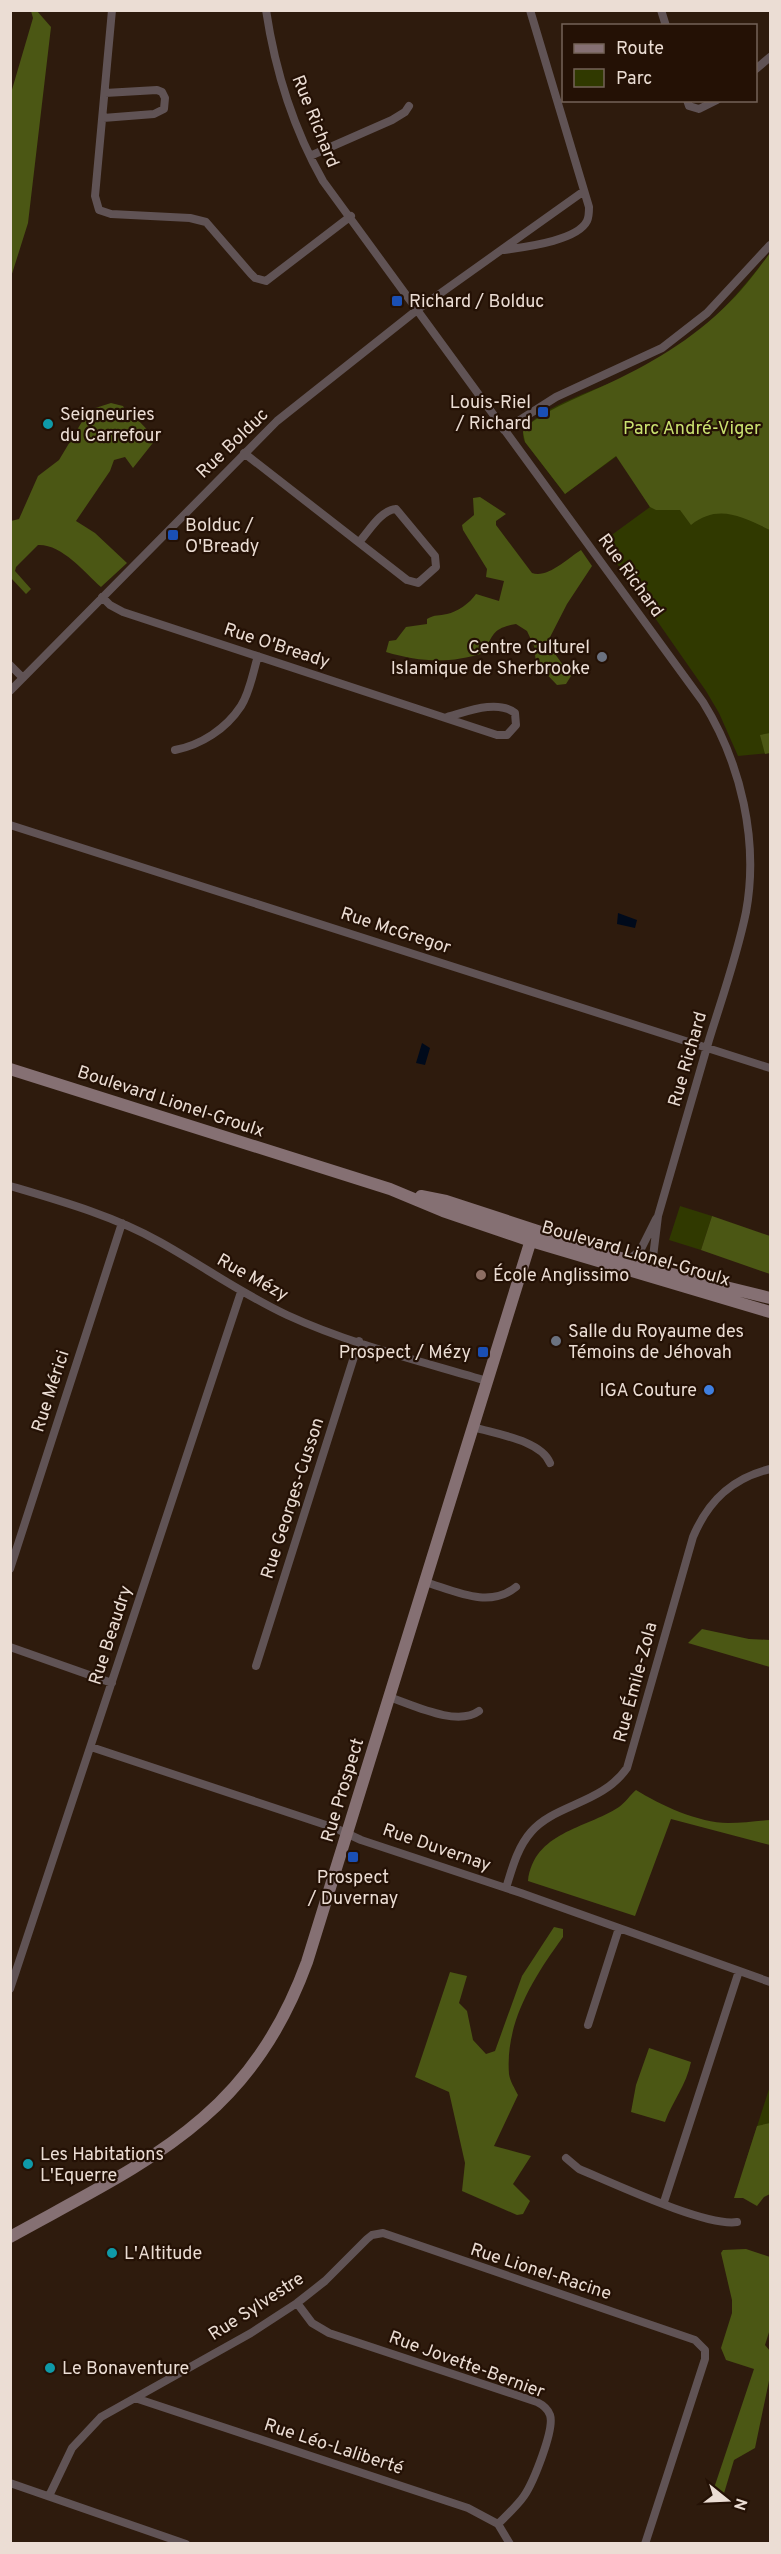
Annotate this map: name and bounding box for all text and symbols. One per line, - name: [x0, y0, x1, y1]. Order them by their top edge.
- legend: [562, 24, 757, 102]
- text: Route: [616, 38, 664, 61]
- text: Parc: [616, 68, 652, 91]
- street label: Rue Richard: [286, 72, 344, 171]
- place label: Richard / Bolduc: [409, 291, 544, 314]
- marker: Richard / Bolduc: [390, 294, 404, 308]
- place label: Louis-Riel / Richard: [450, 392, 531, 436]
- place label: Seigneuries du Carrefour: [60, 404, 161, 448]
- street label: Rue Bolduc: [192, 404, 274, 484]
- marker: Louis-Riel / Richard: [536, 405, 550, 419]
- marker: Seigneuries du Carrefour: [41, 417, 55, 431]
- park label: Parc André-Viger: [623, 418, 761, 441]
- place label: Bolduc / O'Bready: [185, 515, 259, 559]
- marker: Bolduc / O'Bready: [166, 528, 180, 542]
- street label: Rue Richard: [592, 530, 668, 622]
- street label: Rue O'Bready: [221, 618, 332, 674]
- place label: Centre Culturel Islamique de Sherbrooke: [391, 637, 590, 681]
- marker: Centre Culturel Islamique de Sherbrooke: [595, 650, 609, 664]
- street label: Rue McGregor: [337, 903, 454, 960]
- street label: Rue Richard: [664, 1009, 713, 1110]
- street label: Boulevard Lionel-Groulx: [74, 1061, 267, 1144]
- street label: Boulevard Lionel-Groulx: [539, 1216, 733, 1292]
- street label: Rue Mézy: [212, 1249, 292, 1307]
- place label: École Anglissimo: [493, 1263, 629, 1288]
- marker: École Anglissimo: [474, 1268, 488, 1282]
- place label: Salle du Royaume des Témoins de Jéhovah: [568, 1321, 744, 1365]
- marker: Salle du Royaume des Témoins de Jéhovah: [549, 1334, 563, 1348]
- place label: Prospect / Mézy: [339, 1342, 471, 1365]
- marker: Prospect / Mézy: [476, 1345, 490, 1359]
- street label: Rue Mérici: [27, 1348, 75, 1435]
- place label: IGA Couture: [599, 1380, 697, 1403]
- marker: IGA Couture: [702, 1383, 716, 1397]
- street label: Rue Georges-Cusson: [256, 1415, 330, 1582]
- street label: Rue Beaudry: [84, 1583, 138, 1688]
- street label: Rue Émile-Zola: [607, 1619, 664, 1745]
- street label: Rue Prospect: [317, 1735, 370, 1845]
- street label: Rue Duvernay: [379, 1819, 494, 1878]
- marker: Prospect / Duvernay: [346, 1850, 360, 1864]
- place label: Prospect / Duvernay: [307, 1867, 398, 1911]
- place label: Les Habitations L'Equerre: [40, 2144, 164, 2188]
- marker: Les Habitations L'Equerre: [21, 2157, 35, 2171]
- street label: Rue Lionel-Racine: [467, 2239, 614, 2306]
- place label: L'Altitude: [124, 2243, 202, 2266]
- marker: L'Altitude: [105, 2246, 119, 2260]
- street label: Rue Sylvestre: [205, 2268, 309, 2347]
- street label: Rue Jovette-Bernier: [385, 2326, 548, 2404]
- place label: Le Bonaventure: [62, 2358, 189, 2381]
- marker: Le Bonaventure: [43, 2361, 57, 2375]
- street label: Rue Léo-Laliberté: [261, 2414, 406, 2481]
- north arrow: [697, 2470, 757, 2530]
- text: N: [728, 2495, 751, 2513]

